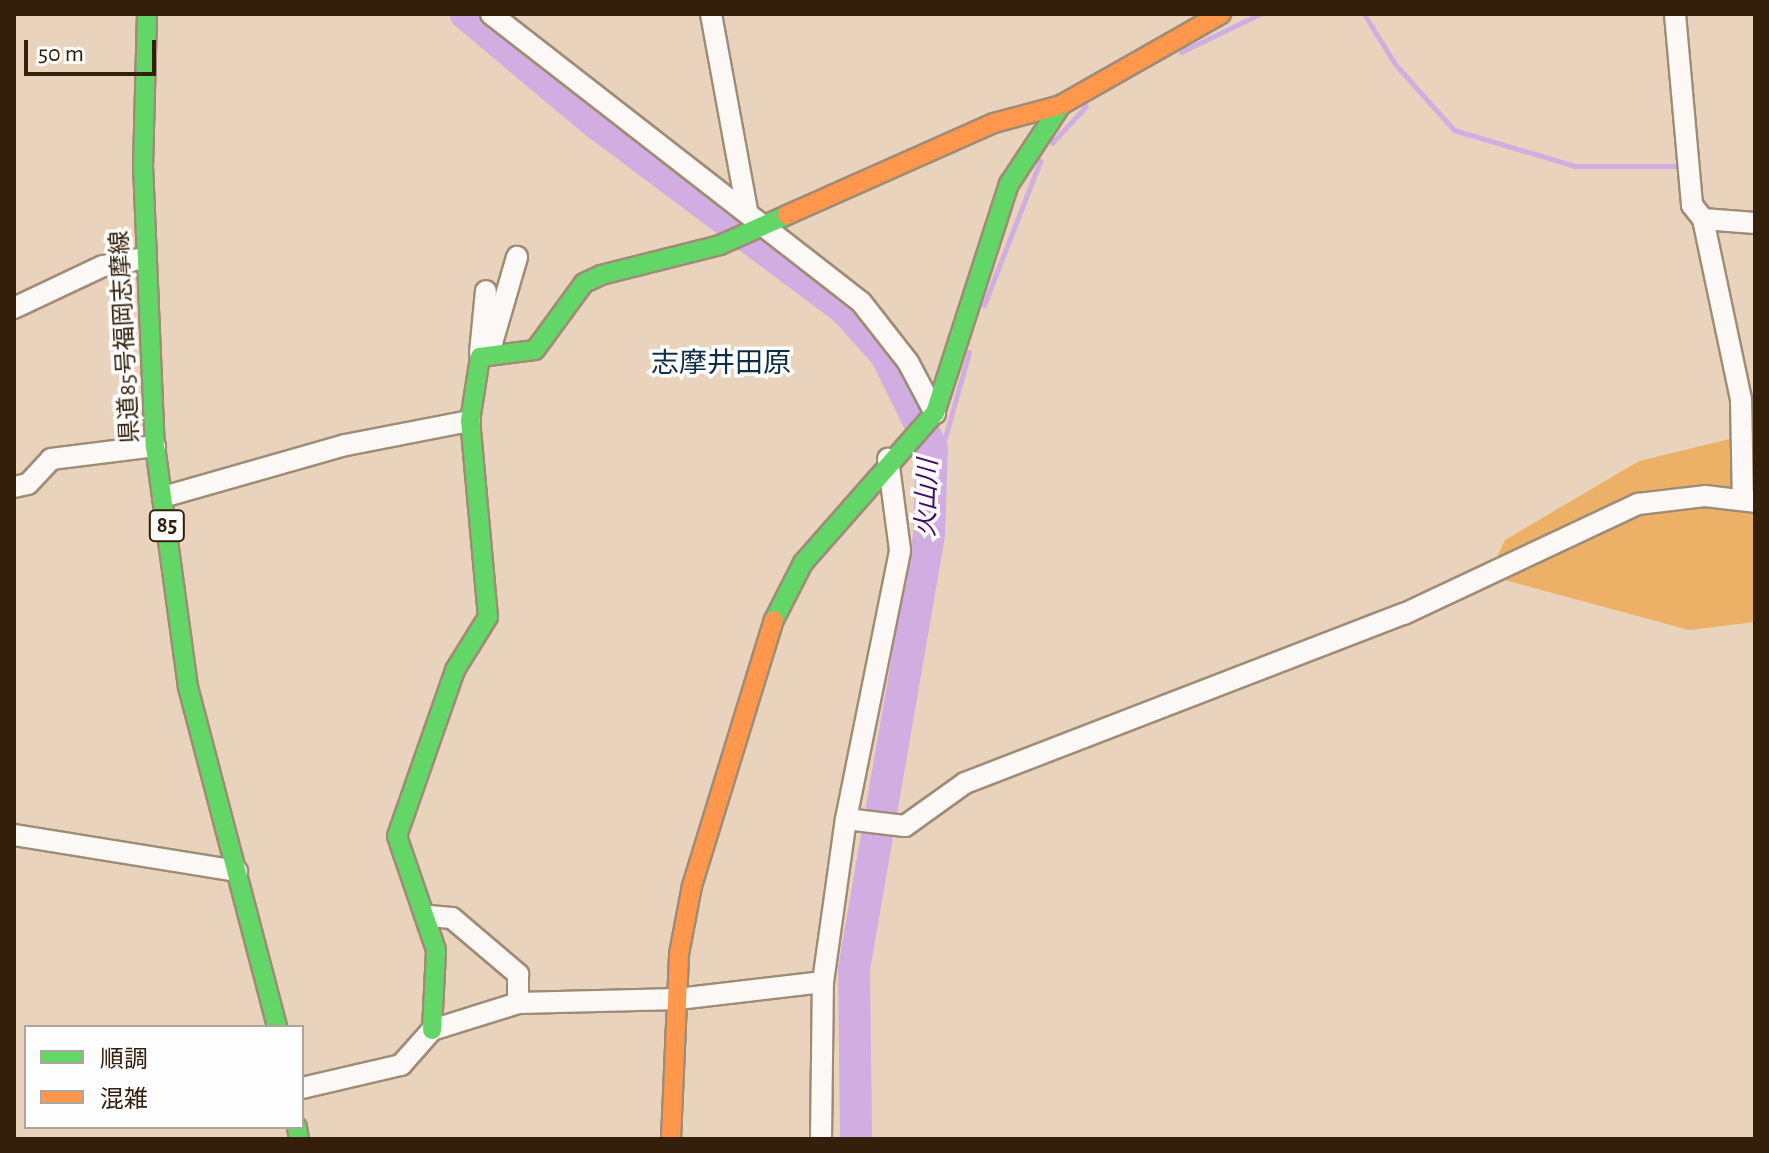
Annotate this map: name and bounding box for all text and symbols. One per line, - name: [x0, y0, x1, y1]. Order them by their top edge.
- scale bar: [28, 24, 160, 74]
- text: 50 m: [38, 42, 84, 66]
- street label: 県道85号福岡志摩線: [106, 230, 146, 444]
- district label: 志摩井田原: [651, 347, 791, 381]
- water label: 火山川: [911, 458, 945, 538]
- road number: 85: [147, 508, 187, 544]
- legend: [24, 1025, 304, 1129]
- text: 順調: [100, 1048, 148, 1072]
- text: 混雑: [100, 1088, 148, 1112]

